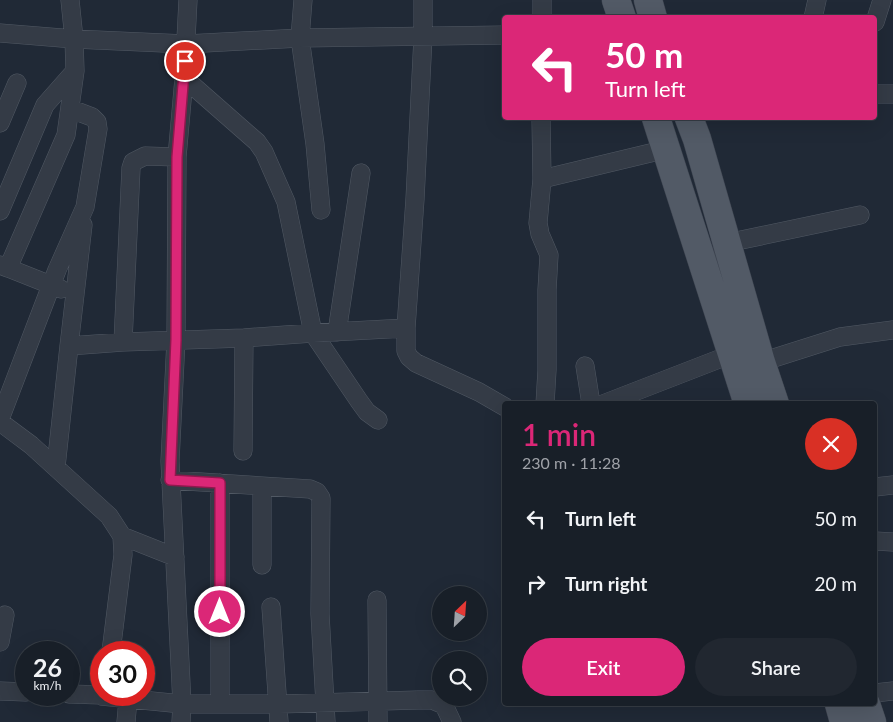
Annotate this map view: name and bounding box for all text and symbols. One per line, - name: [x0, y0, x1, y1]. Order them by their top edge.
- text: 50 m: [605, 33, 683, 75]
- icon: left: [522, 35, 587, 100]
- pin: [164, 40, 206, 82]
- icon: arrive: [171, 47, 199, 75]
- text: Turn left: [605, 75, 686, 102]
- text: 1 min: [522, 416, 596, 452]
- button: close: [805, 418, 857, 470]
- text: 230 m · 11:28: [522, 453, 621, 472]
- icon: left: [522, 505, 550, 533]
- text: Turn left: [565, 507, 636, 530]
- text: 50 m: [814, 507, 857, 530]
- icon: right: [522, 570, 550, 598]
- text: Turn right: [565, 572, 647, 595]
- text: 20 m: [814, 572, 857, 595]
- position arrow: [193, 585, 245, 637]
- north arrow: [432, 586, 488, 641]
- map controls: [432, 586, 487, 706]
- button: Exit: [522, 638, 685, 696]
- button: Share: [695, 638, 857, 696]
- speed limit sign: 30: [90, 641, 155, 706]
- button: search: [432, 651, 487, 706]
- text: 26: [33, 652, 62, 682]
- text: km/h: [33, 678, 62, 693]

